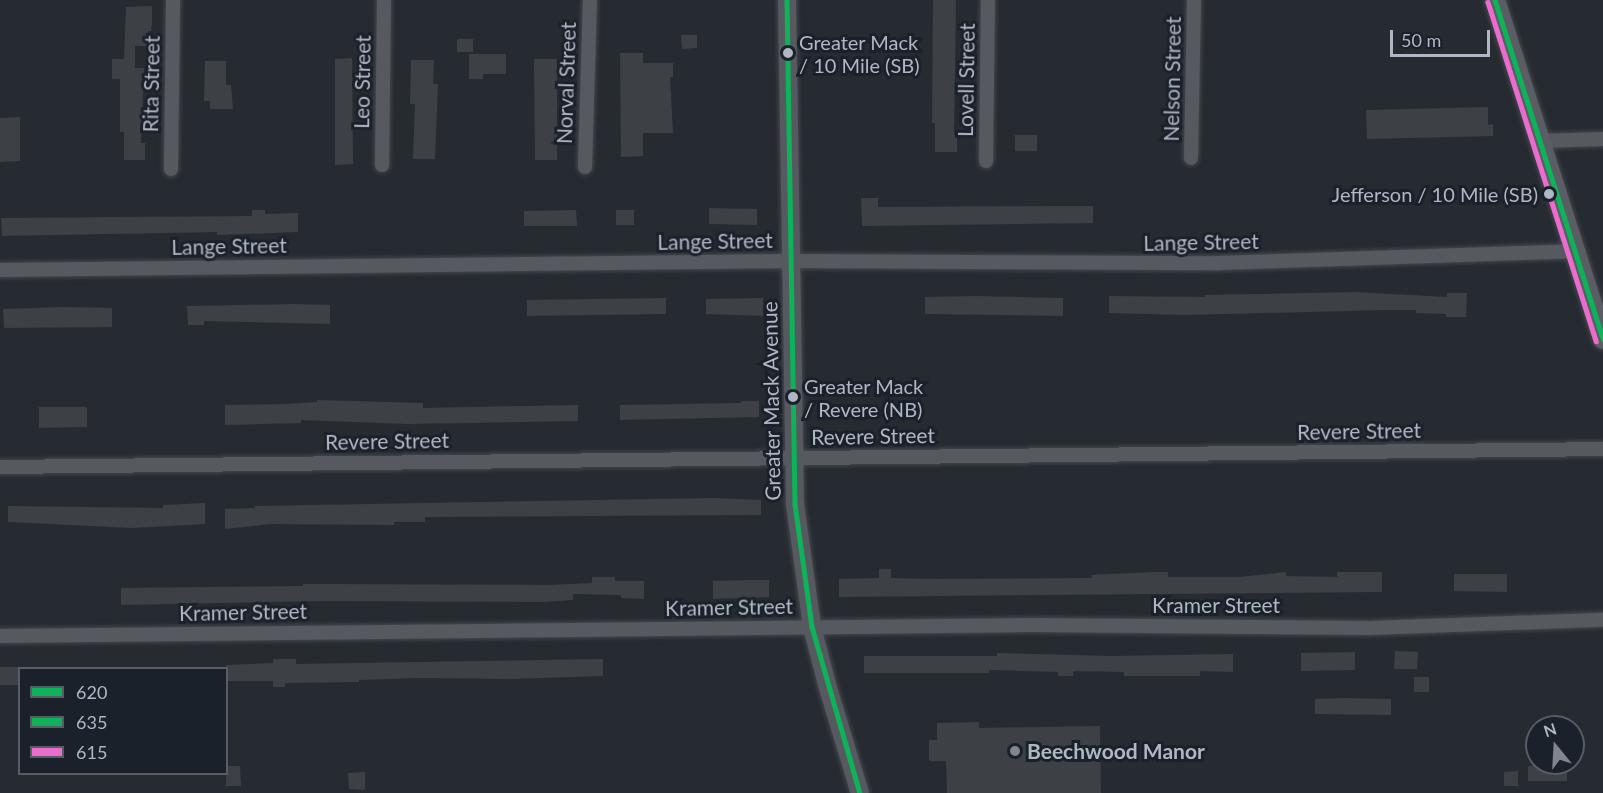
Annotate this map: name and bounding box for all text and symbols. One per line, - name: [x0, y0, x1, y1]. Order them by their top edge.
- street label: Nelson Street: [1158, 16, 1186, 142]
- scale bar: [1393, 18, 1494, 56]
- street label: Norval Street: [551, 22, 581, 144]
- street label: Lovell Street: [952, 23, 980, 137]
- text: 50 m: [1401, 29, 1441, 51]
- place label: Greater Mack / 10 Mile (SB): [799, 30, 920, 77]
- street label: Rita Street: [138, 35, 164, 133]
- street label: Leo Street: [349, 35, 375, 129]
- marker: Greater Mack / 10 Mile (SB): [782, 47, 794, 59]
- place label: Jefferson / 10 Mile (SB): [1332, 182, 1538, 206]
- marker: Jefferson / 10 Mile (SB): [1543, 188, 1555, 200]
- street label: Lange Street: [657, 227, 773, 255]
- street label: Lange Street: [1143, 228, 1259, 256]
- street label: Lange Street: [171, 232, 287, 260]
- street label: Greater Mack Avenue: [757, 301, 785, 501]
- place label: Greater Mack / Revere (NB): [804, 374, 924, 421]
- marker: Greater Mack / Revere (NB): [787, 391, 799, 403]
- street label: Revere Street: [1297, 417, 1421, 445]
- street label: Revere Street: [811, 422, 935, 450]
- street label: Revere Street: [325, 427, 449, 455]
- street label: Kramer Street: [1152, 592, 1280, 618]
- street label: Kramer Street: [665, 593, 793, 621]
- street label: Kramer Street: [179, 598, 307, 626]
- legend: [18, 667, 228, 775]
- text: 620: [76, 681, 107, 703]
- text: 635: [76, 711, 107, 733]
- north arrow: [1525, 715, 1585, 775]
- text: N: [1541, 718, 1559, 740]
- place label: Beechwood Manor: [1027, 738, 1205, 764]
- text: 615: [76, 741, 107, 763]
- marker: Beechwood Manor: [1008, 744, 1022, 758]

